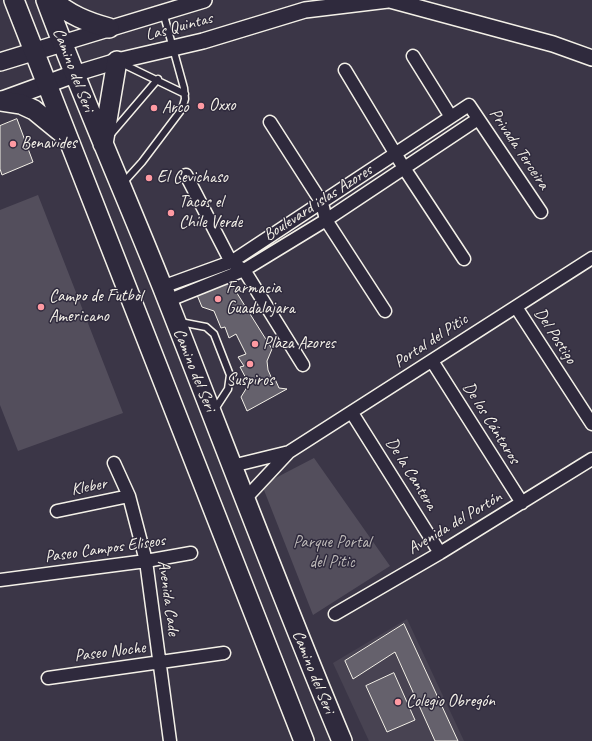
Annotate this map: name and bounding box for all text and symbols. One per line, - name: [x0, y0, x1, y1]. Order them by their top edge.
- street label: Las Quintas: [143, 8, 215, 46]
- street label: Camino del Seri: [48, 25, 98, 115]
- place label: Oxxo: [209, 96, 236, 116]
- place label: Arco: [162, 98, 188, 118]
- marker: Oxxo: [196, 101, 206, 111]
- marker: Arco: [149, 103, 159, 113]
- street label: Privada Terceira: [484, 104, 554, 194]
- place label: Benavides: [21, 134, 77, 154]
- marker: Benavides: [8, 139, 18, 149]
- street label: Boulevard islas Azores: [260, 160, 376, 246]
- place label: El Cevichaso: [157, 168, 228, 188]
- marker: El Cevichaso: [144, 173, 154, 183]
- place label: Tacos el Chile Verde: [179, 193, 242, 233]
- marker: Tacos el Chile Verde: [166, 208, 176, 218]
- place label: Farmacia Guadalajara: [226, 279, 295, 319]
- place label: Campo de Futbol Americano: [49, 287, 143, 327]
- marker: Farmacia Guadalajara: [213, 294, 223, 304]
- marker: Campo de Futbol Americano: [36, 302, 46, 312]
- street label: Del Postigo: [529, 304, 581, 368]
- street label: Portal del Pitic: [390, 310, 472, 372]
- street label: Camino del Seri: [168, 325, 220, 415]
- place label: Plaza Azores: [263, 334, 335, 354]
- marker: Plaza Azores: [250, 339, 260, 349]
- marker: Suspiros: [245, 359, 255, 369]
- place label: Suspiros: [226, 371, 274, 391]
- street label: De los Cántaros: [458, 378, 524, 468]
- street label: De la Cantera: [381, 434, 441, 514]
- street label: Kleber: [69, 474, 109, 500]
- street label: Avenida del Portón: [404, 487, 506, 559]
- street label: Paseo Campos Eliseos: [43, 530, 167, 568]
- park label: Parque Portal del Pitic: [293, 533, 371, 573]
- street label: Avenida Cade: [153, 559, 183, 637]
- street label: Camino del Seri: [287, 627, 339, 717]
- street label: Paseo Noche: [73, 638, 147, 666]
- place label: Colegio Obregón: [406, 692, 495, 712]
- marker: Colegio Obregón: [393, 697, 403, 707]

